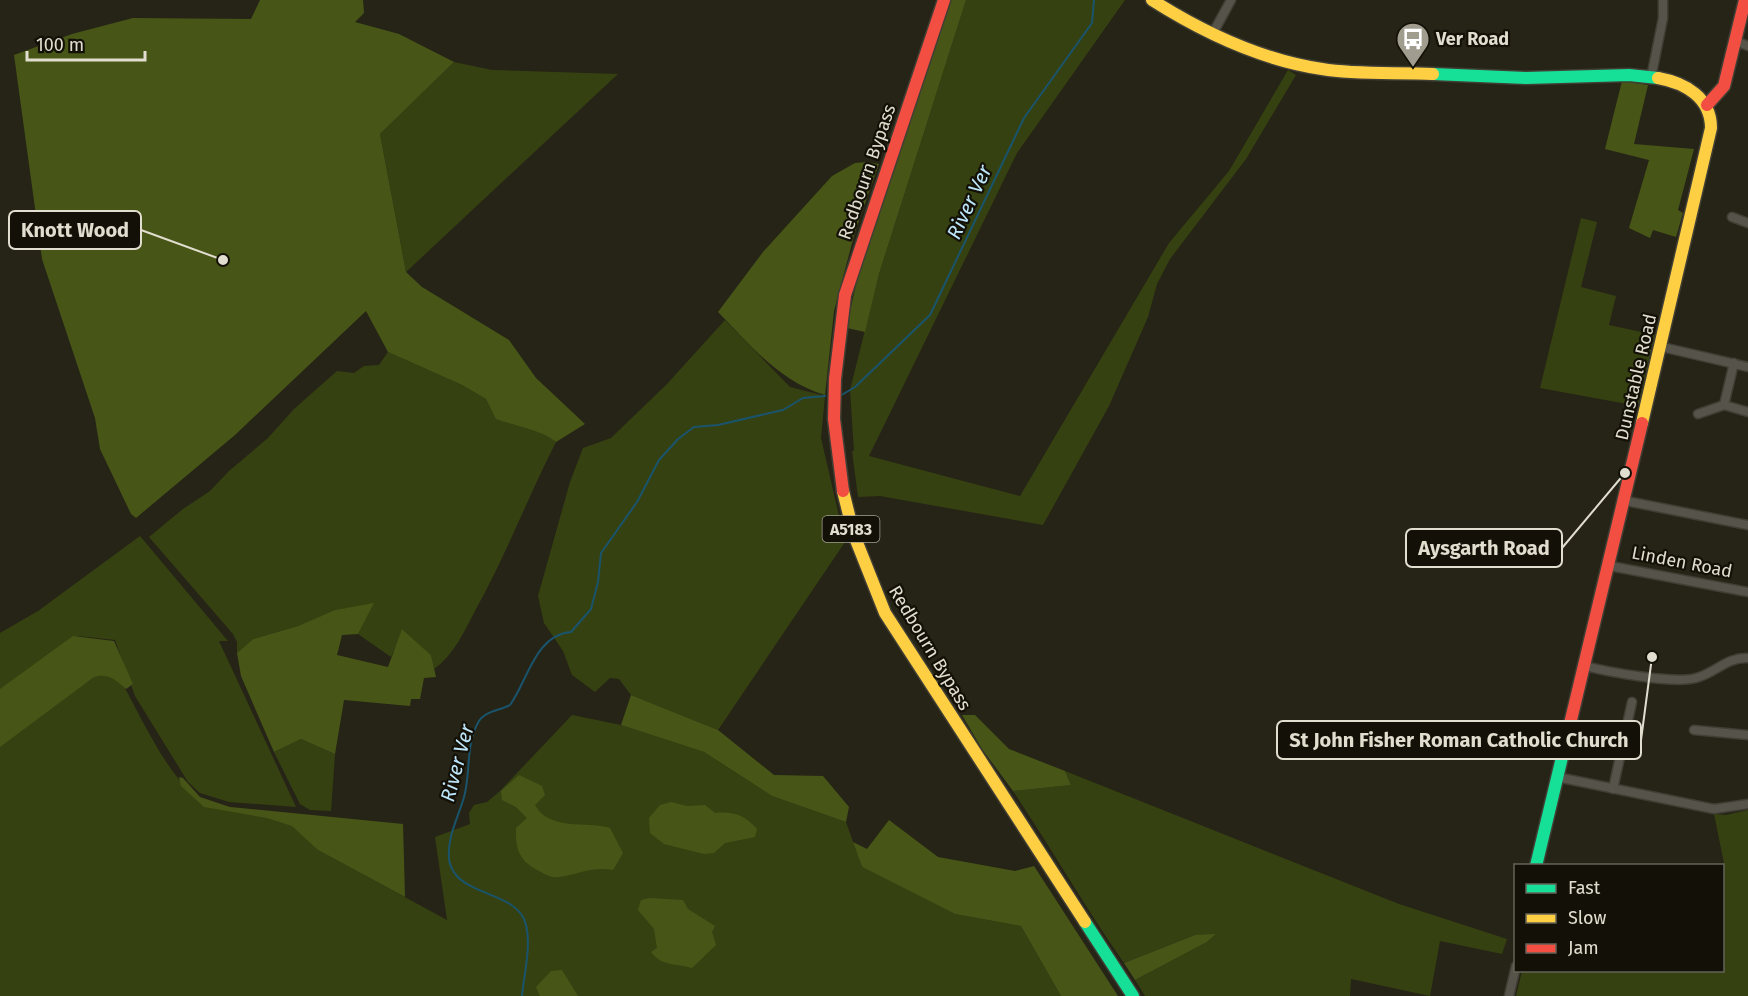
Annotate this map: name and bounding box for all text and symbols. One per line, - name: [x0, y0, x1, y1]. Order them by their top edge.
- bus stop icon: Ver Road: [1395, 21, 1431, 68]
- scale bar: [27, 24, 146, 62]
- place label: Ver Road: [1435, 28, 1509, 50]
- text: 100 m: [36, 34, 84, 56]
- street label: Redbourn Bypass: [834, 101, 900, 243]
- water label: River Ver: [941, 160, 997, 243]
- callout: Knott Wood: [9, 211, 141, 249]
- text: Knott Wood: [21, 218, 129, 242]
- street label: Dunstable Road: [1611, 312, 1661, 442]
- road number: A5183: [822, 516, 880, 542]
- callout: Aysgarth Road: [1406, 529, 1562, 567]
- text: Aysgarth Road: [1417, 536, 1550, 560]
- street label: Linden Road: [1630, 541, 1734, 583]
- street label: Redbourn Bypass: [884, 582, 976, 714]
- water label: River Ver: [435, 721, 479, 804]
- callout: St John Fisher Roman Catholic Church: [1277, 721, 1641, 759]
- text: St John Fisher Roman Catholic Church: [1289, 728, 1629, 752]
- legend: [1514, 864, 1724, 972]
- text: Fast: [1568, 877, 1601, 899]
- text: Slow: [1568, 907, 1607, 929]
- text: Jam: [1568, 937, 1599, 959]

